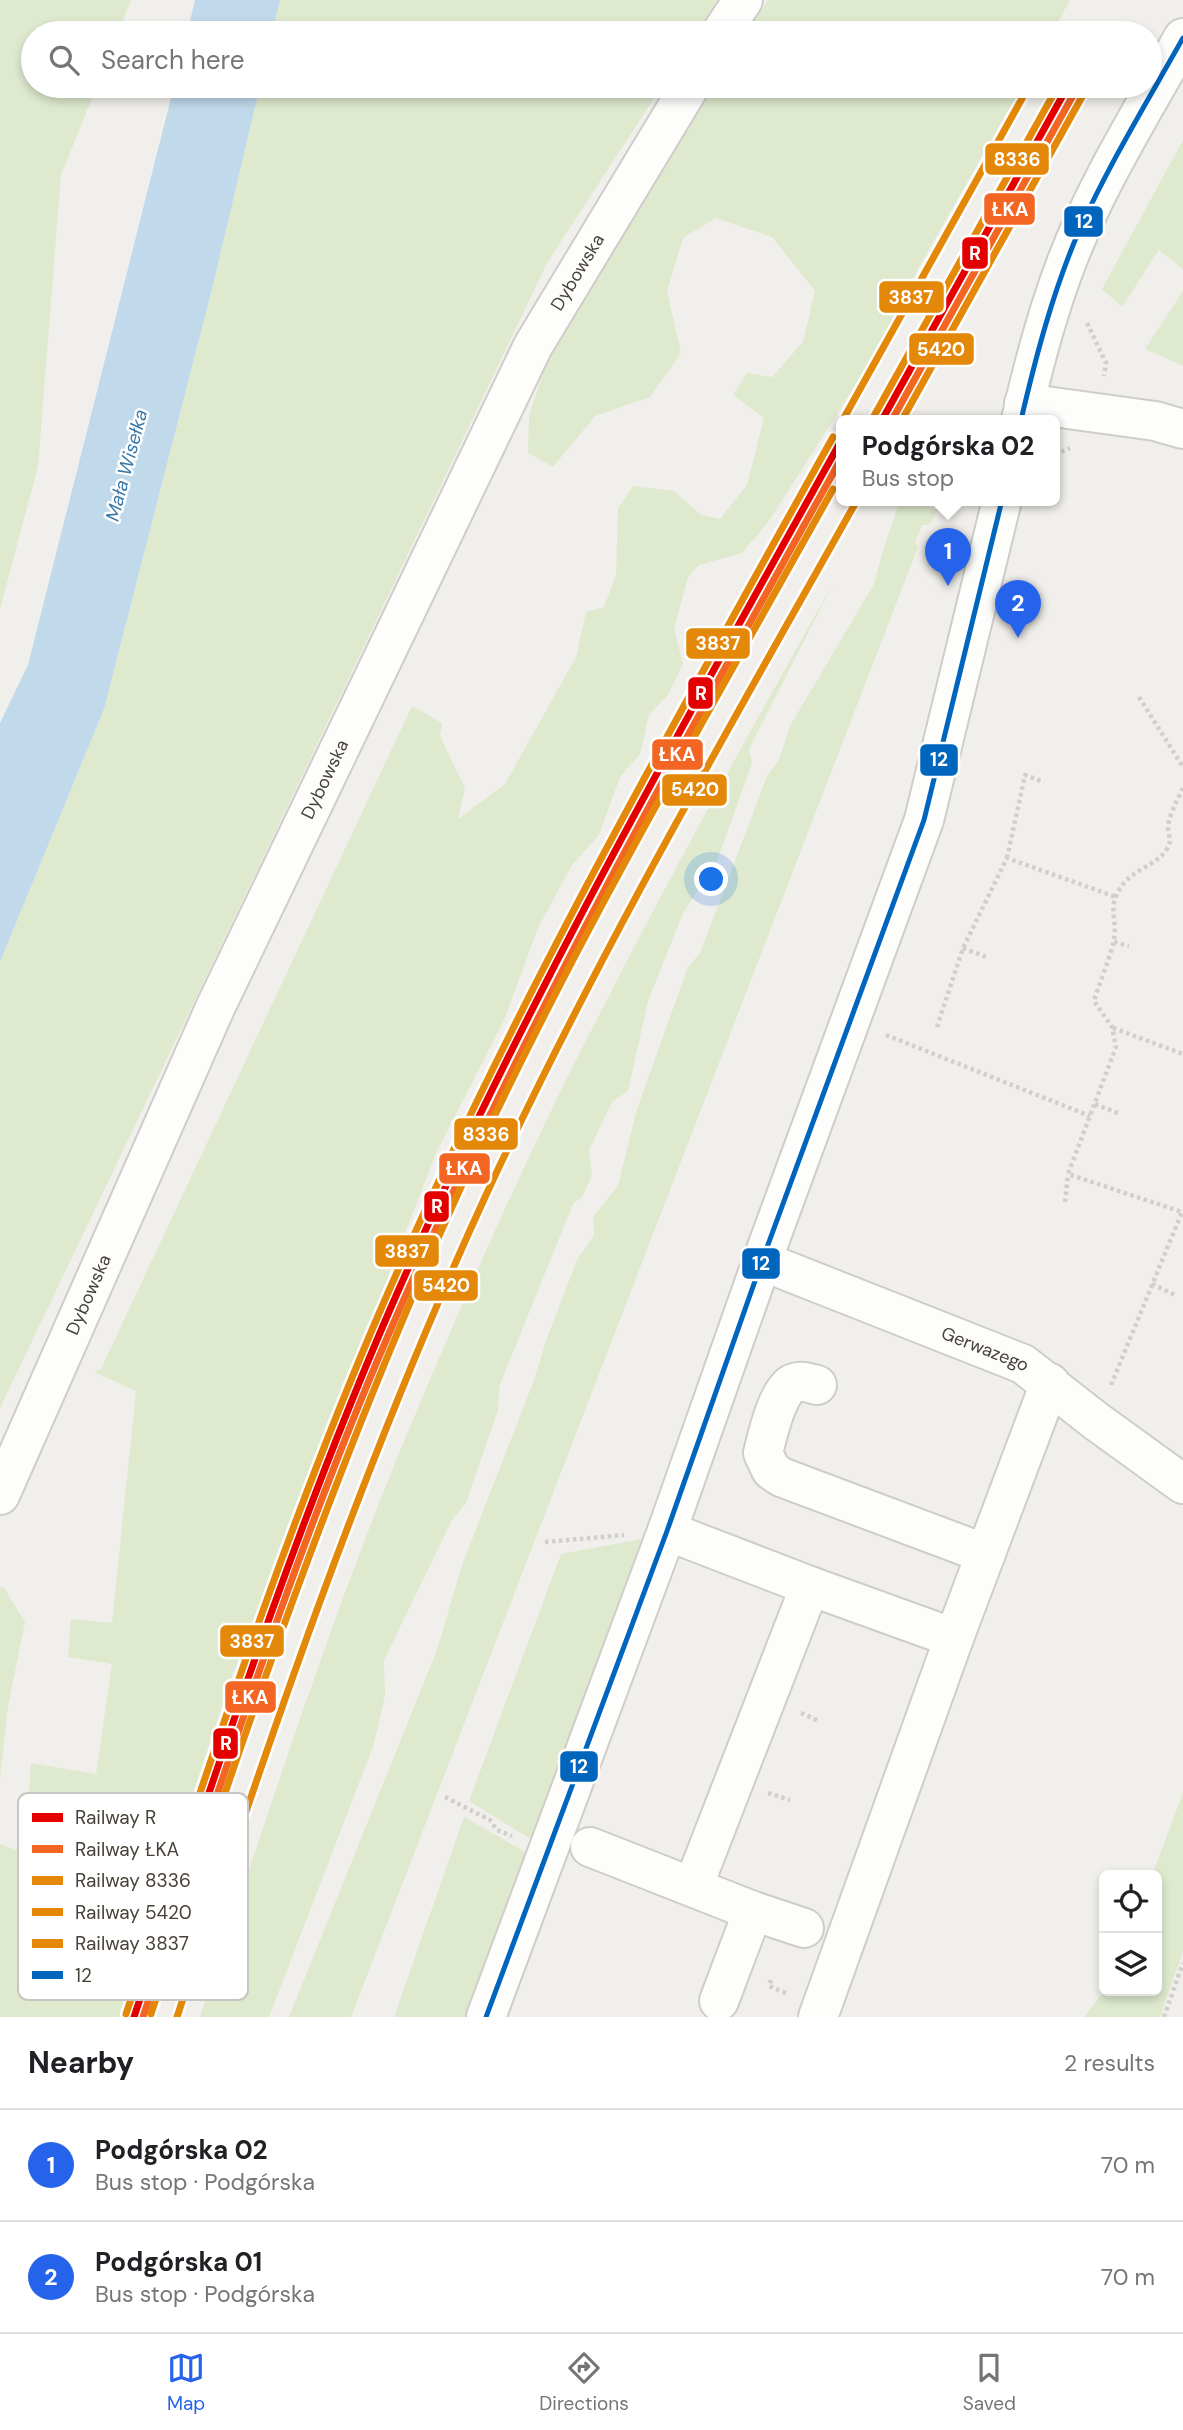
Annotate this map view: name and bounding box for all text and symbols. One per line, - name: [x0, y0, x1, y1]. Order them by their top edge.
- search box: [21, 21, 1162, 98]
- icon: search: [45, 41, 83, 79]
- text: Search here: [101, 43, 244, 77]
- line badge: 8336: [984, 142, 1050, 176]
- text: 8336: [994, 147, 1041, 172]
- line badge: ŁKA: [983, 192, 1036, 226]
- text: ŁKA: [992, 197, 1029, 222]
- line badge: 12: [1063, 205, 1104, 238]
- text: 12: [1075, 209, 1093, 234]
- street label: Dybowska: [545, 229, 610, 315]
- line badge: R: [961, 236, 989, 270]
- text: R: [969, 241, 981, 266]
- line badge: 3837: [878, 280, 945, 314]
- text: 3837: [888, 285, 934, 310]
- line badge: 5420: [908, 332, 975, 366]
- text: 5420: [917, 337, 965, 362]
- water label: Mała Wisełka: [100, 407, 153, 524]
- popup: [836, 415, 1060, 506]
- text: Podgórska 02: [862, 429, 1034, 463]
- text: Bus stop: [862, 463, 954, 493]
- pin: 1: [925, 528, 971, 586]
- pin: 2: [995, 580, 1041, 638]
- line badge: 3837: [685, 627, 751, 660]
- text: 3837: [695, 631, 741, 656]
- line badge: R: [687, 676, 714, 710]
- text: R: [695, 681, 707, 706]
- street label: Dybowska: [295, 736, 354, 823]
- line badge: ŁKA: [651, 738, 704, 771]
- text: ŁKA: [659, 742, 696, 767]
- line badge: 12: [919, 743, 959, 777]
- text: 12: [930, 747, 948, 772]
- line badge: 5420: [661, 773, 728, 807]
- text: 5420: [671, 777, 719, 802]
- your location: [694, 862, 728, 896]
- line badge: 8336: [453, 1117, 519, 1151]
- text: 8336: [463, 1122, 510, 1147]
- line badge: ŁKA: [438, 1152, 491, 1185]
- text: ŁKA: [446, 1156, 483, 1181]
- line badge: R: [423, 1190, 450, 1223]
- text: R: [431, 1194, 443, 1219]
- line badge: 3837: [374, 1234, 440, 1268]
- text: 3837: [384, 1239, 430, 1264]
- line badge: 12: [741, 1247, 781, 1280]
- street label: Dybowska: [60, 1251, 117, 1339]
- text: 12: [752, 1251, 770, 1276]
- line badge: 5420: [413, 1269, 479, 1302]
- text: 5420: [422, 1273, 470, 1298]
- street label: Gerwazego: [938, 1321, 1035, 1377]
- line badge: 3837: [219, 1624, 285, 1658]
- text: 3837: [229, 1629, 275, 1654]
- line badge: ŁKA: [224, 1680, 277, 1714]
- text: ŁKA: [232, 1685, 269, 1710]
- line badge: R: [212, 1727, 239, 1760]
- text: R: [220, 1731, 232, 1756]
- line badge: 12: [559, 1750, 599, 1783]
- text: 12: [570, 1754, 588, 1779]
- legend: [18, 1793, 248, 2000]
- text: Railway R: [75, 1805, 156, 1830]
- text: Railway ŁKA: [75, 1837, 180, 1862]
- text: Railway 8336: [75, 1868, 191, 1893]
- map controls: [1099, 1870, 1162, 1996]
- button: locate: [1099, 1870, 1162, 1933]
- text: Railway 5420: [75, 1900, 192, 1925]
- text: Railway 3837: [75, 1931, 189, 1956]
- button: layers: [1099, 1933, 1162, 1996]
- text: 12: [75, 1963, 92, 1988]
- text: Nearby: [28, 2043, 134, 2082]
- text: 2 results: [1064, 2048, 1155, 2078]
- text: Podgórska 02: [95, 2133, 268, 2167]
- text: 1: [47, 2150, 55, 2180]
- text: 70 m: [1101, 2150, 1155, 2180]
- text: Bus stop · Podgórska: [95, 2167, 315, 2197]
- text: Podgórska 01: [95, 2245, 262, 2279]
- text: 2: [44, 2262, 58, 2292]
- text: 70 m: [1101, 2262, 1155, 2292]
- text: Bus stop · Podgórska: [95, 2279, 315, 2309]
- tab: Map: [167, 2349, 205, 2416]
- tab: Directions: [539, 2349, 629, 2416]
- tab: Saved: [963, 2349, 1016, 2416]

